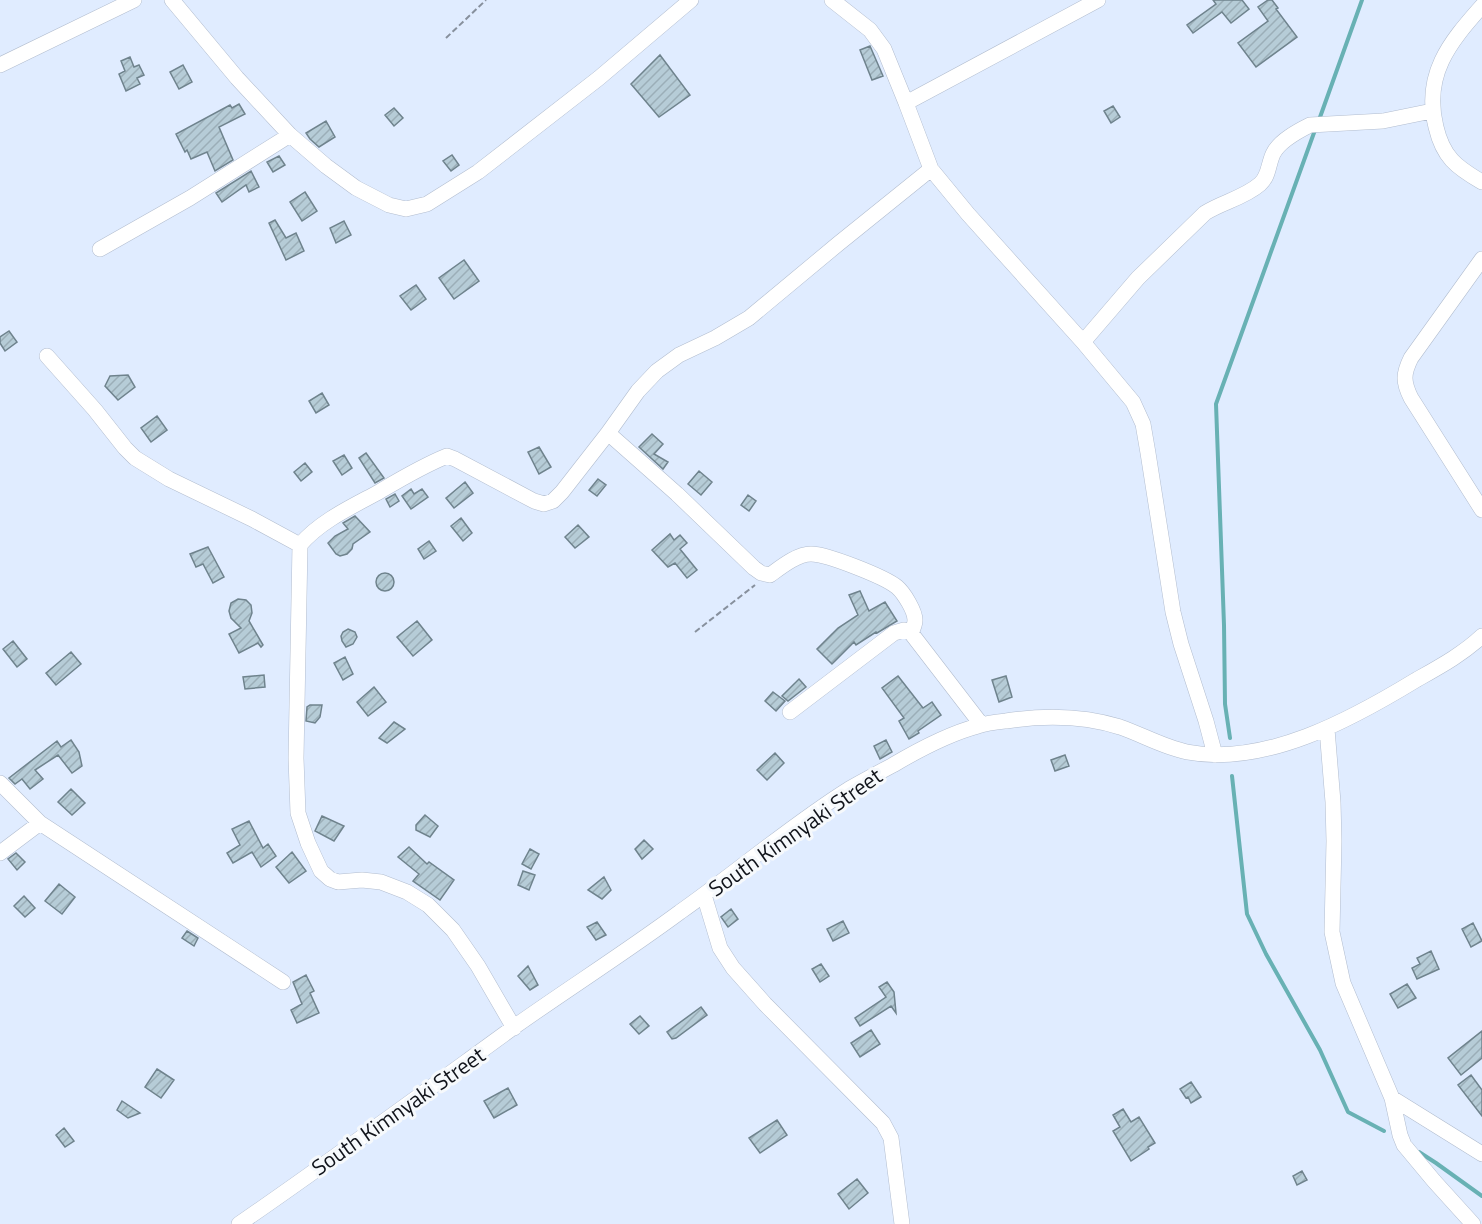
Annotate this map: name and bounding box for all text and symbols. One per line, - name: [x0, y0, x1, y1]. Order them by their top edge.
- street label: South Kimnyaki Street: [701, 759, 889, 905]
- street label: South Kimnyaki Street: [304, 1038, 492, 1184]

